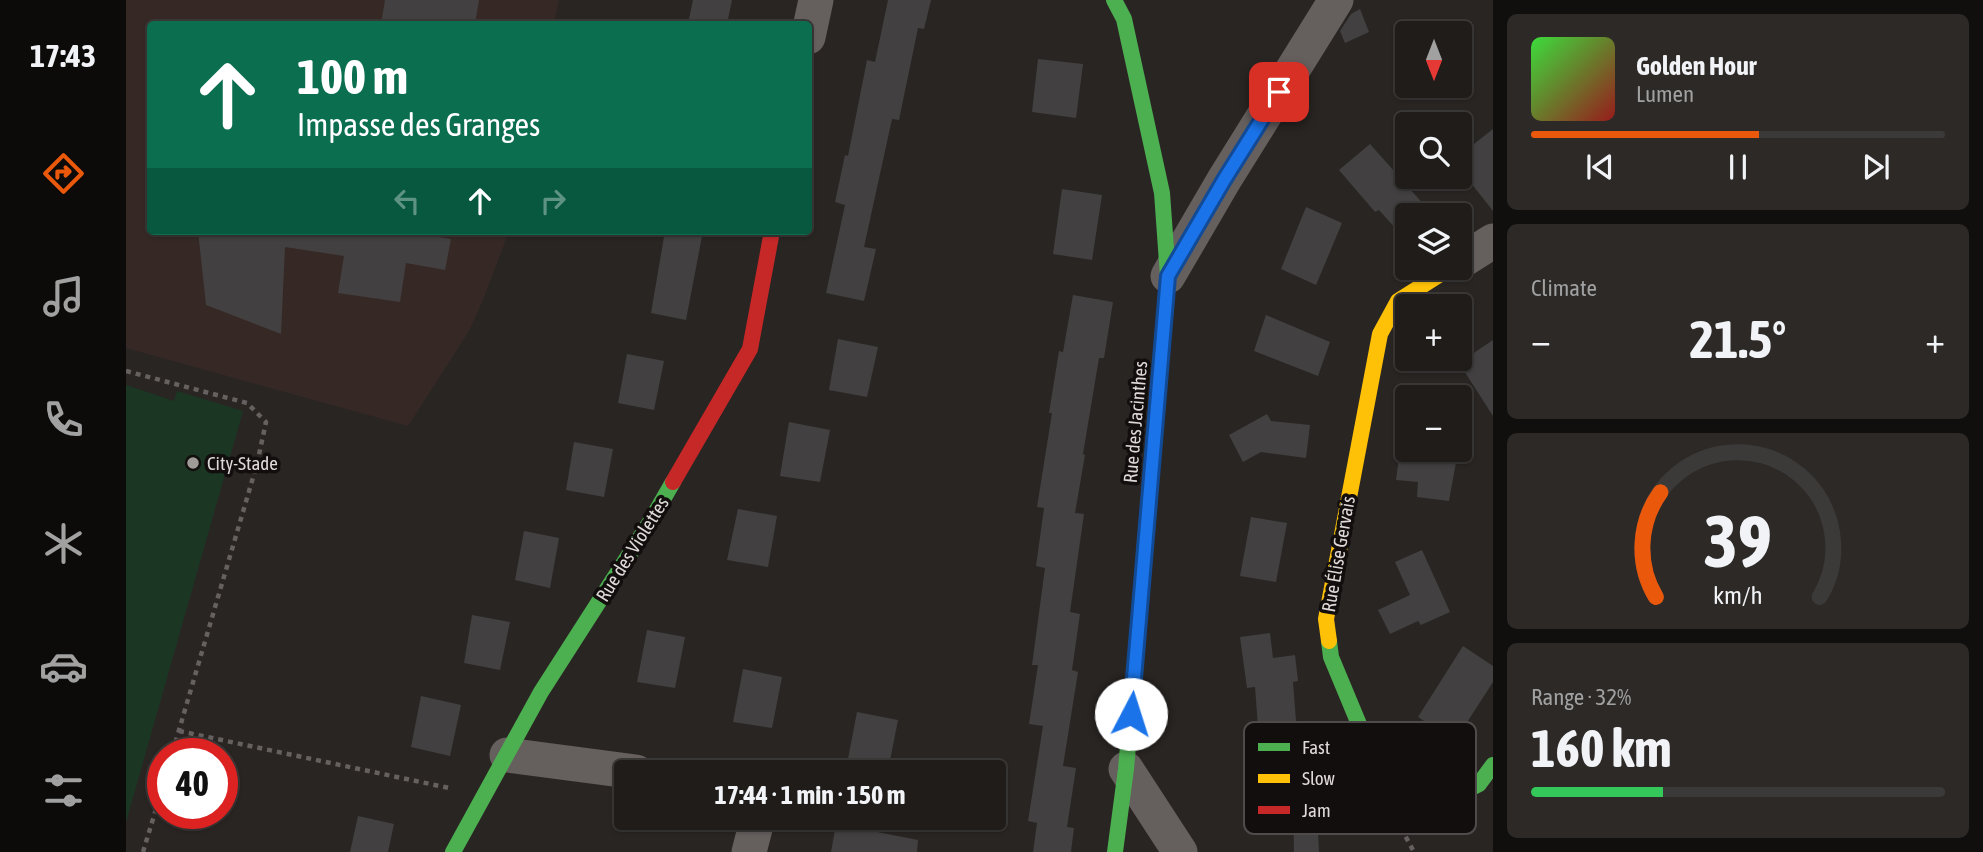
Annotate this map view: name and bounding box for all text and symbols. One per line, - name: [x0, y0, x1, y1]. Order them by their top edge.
- north arrow: [1395, 21, 1472, 98]
- map controls: [1395, 21, 1472, 462]
- text: 17:43: [30, 37, 96, 74]
- text: 100 m: [297, 48, 408, 104]
- icon: ahead: [182, 49, 273, 140]
- text: Golden Hour: [1636, 51, 1756, 81]
- pin: [1249, 62, 1309, 122]
- icon: arrive: [1260, 73, 1298, 111]
- text: Lumen: [1636, 81, 1694, 107]
- text: Impasse des Granges: [297, 106, 540, 143]
- button: search: [1395, 112, 1472, 189]
- icon: previous: [1581, 148, 1619, 186]
- icon: pause: [1719, 148, 1757, 186]
- icon: next: [1857, 148, 1895, 186]
- icon: directions: [39, 149, 88, 198]
- icon: left: [388, 182, 426, 220]
- icon: ahead: [461, 182, 499, 220]
- icon: right: [534, 182, 572, 220]
- button: layers: [1395, 203, 1472, 280]
- icon: music: [39, 272, 88, 321]
- text: Climate: [1531, 275, 1597, 301]
- button: +: [1395, 294, 1472, 371]
- text: 21.5°: [1690, 309, 1786, 369]
- text: −: [1531, 318, 1551, 361]
- text: +: [1925, 318, 1945, 361]
- street label: Rue des Jacinthes: [1119, 360, 1151, 484]
- button: −: [1395, 385, 1472, 462]
- icon: phone: [39, 395, 88, 444]
- place label: City-Stade: [207, 452, 278, 474]
- marker: City-Stade: [185, 455, 201, 471]
- street label: Rue des Violettes: [591, 492, 673, 605]
- street label: Rue Élise Gervais: [1317, 494, 1359, 614]
- text: 39: [1704, 499, 1772, 582]
- icon: climate: [39, 519, 88, 568]
- text: km/h: [1713, 581, 1763, 609]
- icon: car: [39, 642, 88, 691]
- position arrow: [1094, 677, 1168, 751]
- text: Range · 32%: [1531, 684, 1631, 710]
- text: 160 km: [1531, 718, 1672, 778]
- legend: [1244, 722, 1476, 834]
- text: Fast: [1302, 736, 1330, 758]
- speed limit sign: 40: [147, 738, 238, 829]
- icon: filters: [39, 766, 88, 815]
- text: Slow: [1302, 767, 1336, 789]
- text: 17:44 · 1 min · 150 m: [715, 780, 905, 810]
- text: Jam: [1302, 799, 1331, 821]

